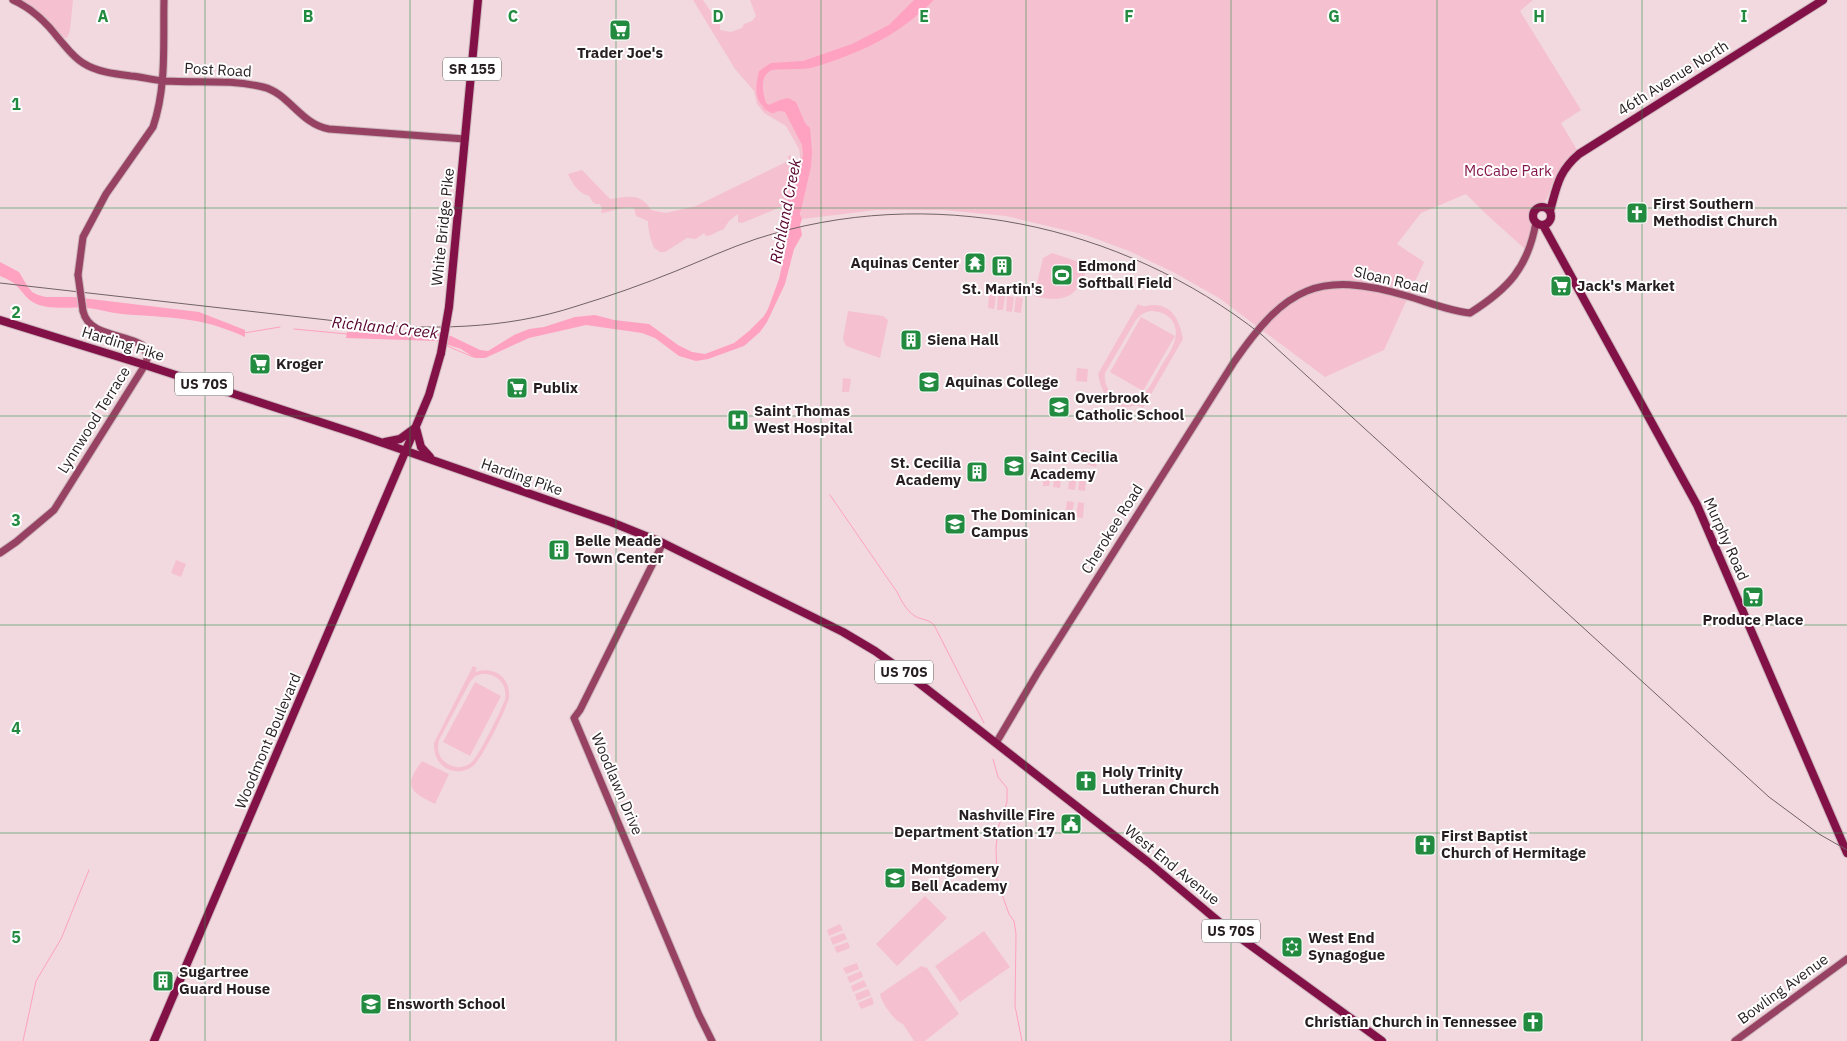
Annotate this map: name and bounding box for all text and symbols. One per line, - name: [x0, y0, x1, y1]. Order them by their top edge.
- text: A: [98, 6, 109, 26]
- text: B: [303, 6, 314, 26]
- text: C: [508, 6, 518, 26]
- text: D: [712, 6, 724, 26]
- text: E: [919, 6, 929, 26]
- text: F: [1124, 6, 1134, 26]
- text: G: [1328, 6, 1340, 26]
- text: H: [1533, 6, 1545, 26]
- text: I: [1741, 6, 1748, 26]
- supermarket icon: Trader Joe's: [608, 18, 632, 42]
- street label: 46th Avenue North: [1614, 36, 1732, 119]
- place label: Trader Joe's: [577, 43, 664, 62]
- street label: Post Road: [184, 58, 252, 81]
- road number: SR 155: [443, 58, 501, 80]
- text: 1: [11, 94, 21, 114]
- water label: Richland Creek: [765, 156, 805, 265]
- park label: McCabe Park: [1464, 161, 1552, 180]
- street label: White Bridge Pike: [427, 167, 458, 287]
- place label: First Southern Methodist Church: [1653, 194, 1777, 230]
- church icon: First Southern Methodist Church: [1625, 201, 1649, 225]
- temple icon: Aquinas Center: [963, 251, 987, 275]
- place label: Aquinas Center: [850, 253, 959, 272]
- building icon: St. Martin's: [990, 254, 1014, 278]
- place label: Edmond Softball Field: [1078, 256, 1172, 292]
- street label: Sloan Road: [1352, 262, 1430, 297]
- sports icon: Edmond Softball Field: [1050, 263, 1074, 287]
- supermarket icon: Jack's Market: [1549, 274, 1573, 298]
- place label: Jack's Market: [1577, 276, 1675, 295]
- place label: St. Martin's: [962, 279, 1043, 298]
- text: 2: [11, 302, 21, 322]
- water label: Richland Creek: [331, 311, 440, 343]
- street label: Harding Pike: [80, 322, 167, 365]
- building icon: Siena Hall: [899, 328, 923, 352]
- place label: Siena Hall: [927, 330, 999, 349]
- supermarket icon: Kroger: [248, 352, 272, 376]
- place label: Kroger: [276, 354, 323, 373]
- street label: Lynnwood Terrace: [53, 363, 134, 477]
- school or university icon: Aquinas College: [917, 370, 941, 394]
- road number: US 70S: [175, 372, 233, 396]
- place label: Aquinas College: [945, 372, 1058, 391]
- supermarket icon: Publix: [505, 376, 529, 400]
- place label: Publix: [533, 378, 579, 397]
- place label: Overbrook Catholic School: [1075, 388, 1184, 424]
- school or university icon: Overbrook Catholic School: [1047, 395, 1071, 419]
- place label: Saint Thomas West Hospital: [754, 401, 853, 437]
- hospital icon: Saint Thomas West Hospital: [726, 408, 750, 432]
- place label: Saint Cecilia Academy: [1030, 447, 1118, 483]
- place label: St. Cecilia Academy: [890, 453, 961, 489]
- street label: Harding Pike: [479, 454, 566, 499]
- school or university icon: Saint Cecilia Academy: [1002, 454, 1026, 478]
- building icon: St. Cecilia Academy: [965, 460, 989, 484]
- street label: Cherokee Road: [1076, 480, 1147, 577]
- street label: Murphy Road: [1700, 494, 1753, 583]
- place label: The Dominican Campus: [971, 505, 1076, 541]
- text: 3: [11, 510, 21, 530]
- school or university icon: The Dominican Campus: [943, 512, 967, 536]
- place label: Belle Meade Town Center: [575, 531, 664, 567]
- building icon: Belle Meade Town Center: [547, 538, 571, 562]
- supermarket icon: Produce Place: [1741, 585, 1765, 609]
- place label: Produce Place: [1703, 610, 1803, 629]
- road number: US 70S: [875, 660, 933, 684]
- street label: Woodmont Boulevard: [230, 670, 305, 812]
- text: 4: [11, 718, 21, 738]
- street label: Woodlawn Drive: [587, 730, 648, 838]
- place label: Holy Trinity Lutheran Church: [1102, 762, 1219, 798]
- church icon: Holy Trinity Lutheran Church: [1074, 769, 1098, 793]
- place label: Nashville Fire Department Station 17: [894, 805, 1055, 841]
- public building icon: Nashville Fire Department Station 17: [1059, 812, 1083, 836]
- street label: West End Avenue: [1121, 820, 1224, 909]
- place label: First Baptist Church of Hermitage: [1441, 826, 1586, 862]
- church icon: First Baptist Church of Hermitage: [1413, 833, 1437, 857]
- place label: Montgomery Bell Academy: [911, 859, 1007, 895]
- school or university icon: Montgomery Bell Academy: [883, 866, 907, 890]
- road number: US 70S: [1202, 919, 1260, 942]
- text: 5: [11, 927, 21, 947]
- place label: West End Synagogue: [1308, 928, 1385, 964]
- synagogue icon: West End Synagogue: [1280, 935, 1304, 959]
- street label: Bowling Avenue: [1734, 949, 1832, 1028]
- place label: Sugartree Guard House: [179, 962, 270, 998]
- building icon: Sugartree Guard House: [151, 969, 175, 993]
- school or university icon: Ensworth School: [359, 992, 383, 1016]
- place label: Ensworth School: [387, 994, 506, 1013]
- church icon: Christian Church in Tennessee: [1521, 1010, 1545, 1034]
- place label: Christian Church in Tennessee: [1304, 1012, 1517, 1031]

